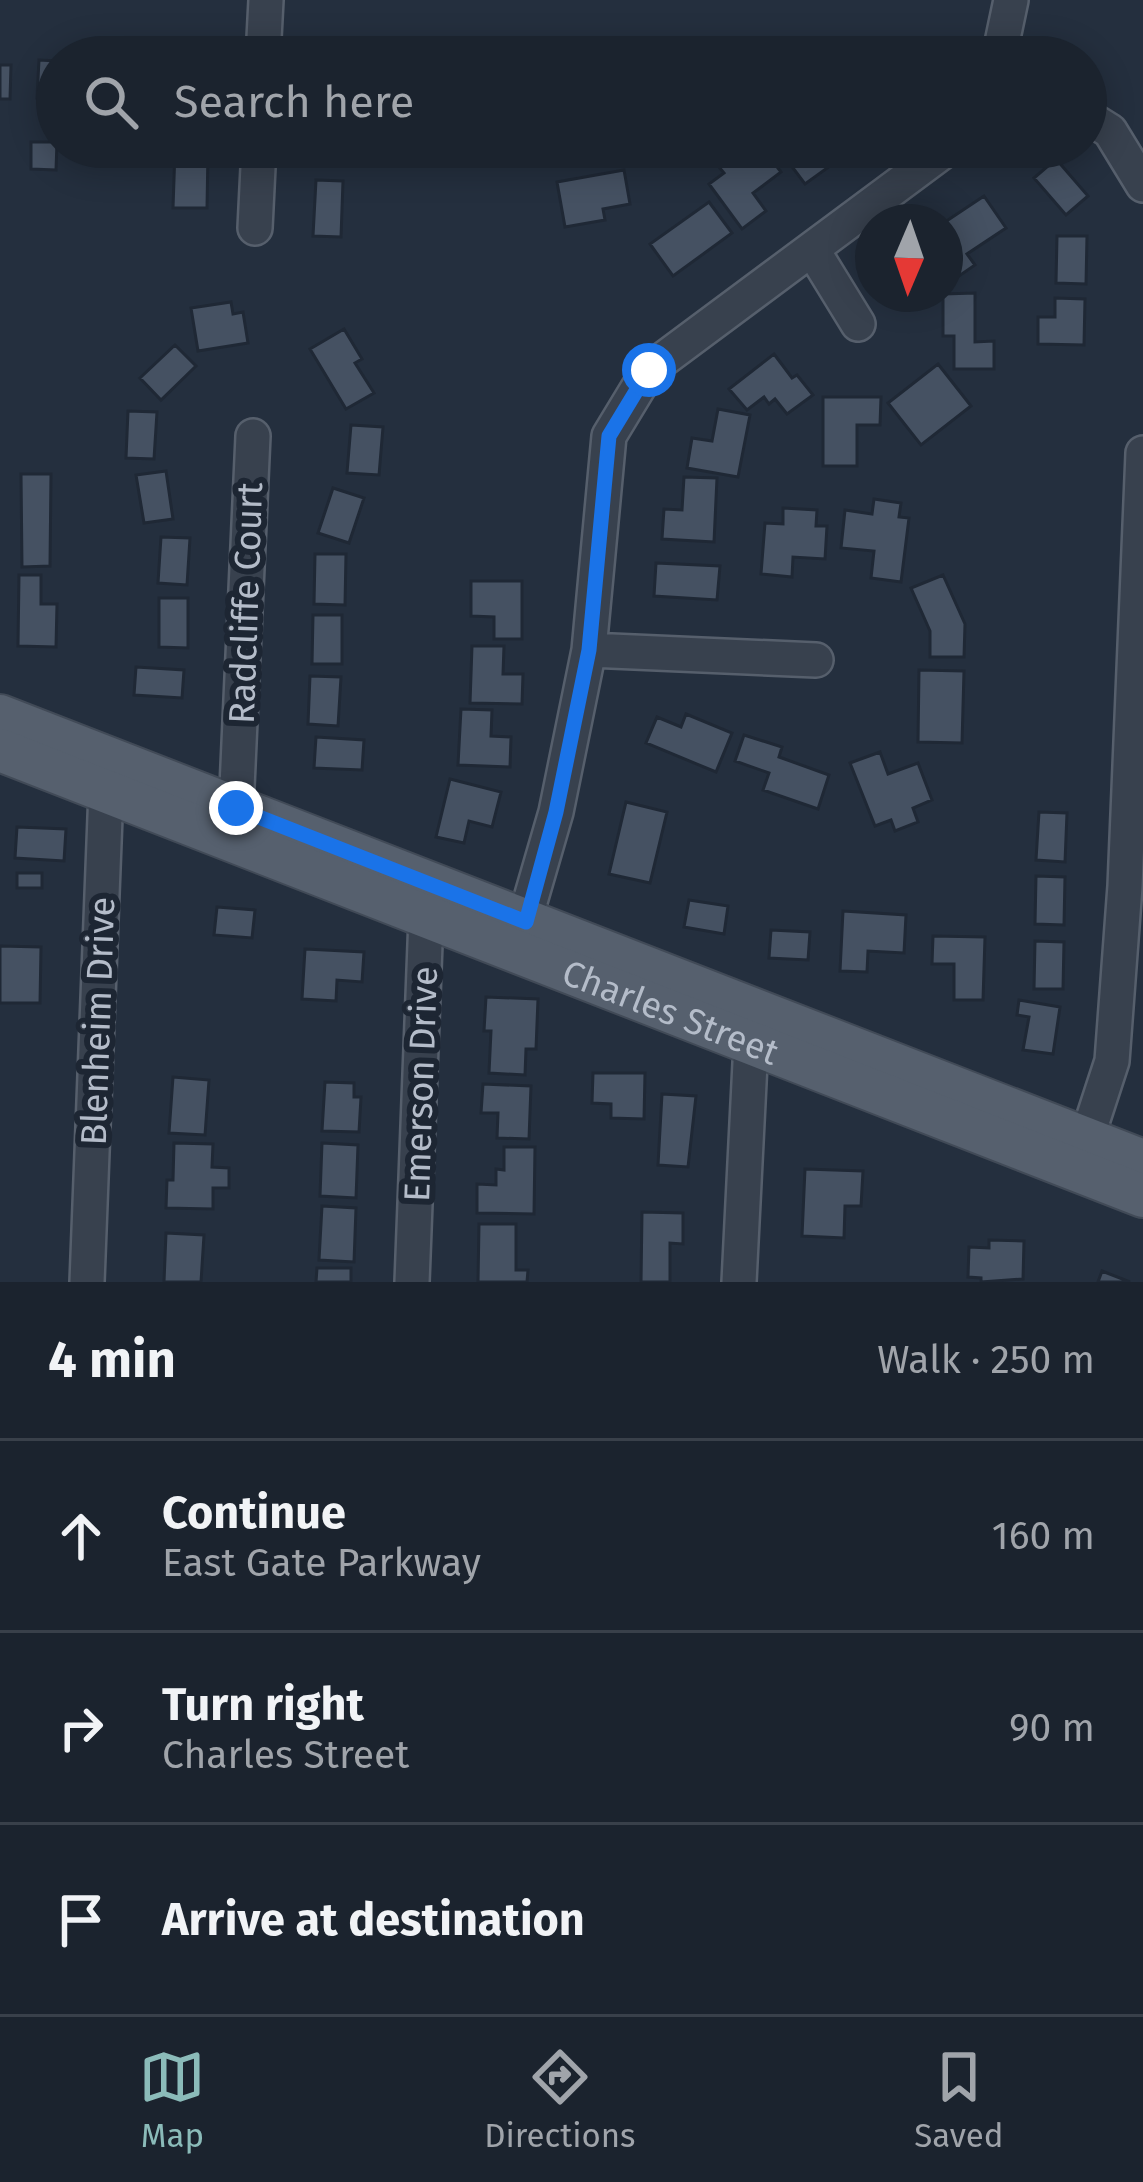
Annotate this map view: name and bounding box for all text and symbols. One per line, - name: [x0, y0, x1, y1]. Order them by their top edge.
- search box: [36, 36, 1107, 168]
- icon: search: [78, 69, 144, 135]
- text: Search here: [174, 75, 414, 129]
- north arrow: [855, 204, 963, 312]
- route start: [622, 343, 676, 397]
- street label: Radcliffe Court: [220, 482, 272, 725]
- route end: [209, 781, 263, 835]
- street label: Blenheim Drive: [72, 896, 124, 1146]
- street label: Charles Street: [556, 951, 785, 1075]
- street label: Emerson Drive: [395, 966, 447, 1203]
- text: 4 min: [48, 1329, 176, 1391]
- text: Walk · 250 m: [877, 1337, 1095, 1383]
- text: Continue: [162, 1486, 346, 1540]
- icon: ahead: [48, 1503, 114, 1569]
- text: 160 m: [992, 1513, 1095, 1559]
- text: East Gate Parkway: [162, 1540, 481, 1586]
- text: Turn right: [162, 1678, 364, 1732]
- icon: right: [48, 1695, 114, 1761]
- text: 90 m: [1009, 1705, 1095, 1751]
- text: Charles Street: [162, 1732, 409, 1778]
- icon: arrive: [48, 1887, 114, 1953]
- text: Arrive at destination: [162, 1893, 585, 1947]
- tab: Map: [139, 2044, 205, 2156]
- tab: Directions: [484, 2044, 636, 2156]
- tab: Saved: [914, 2044, 1004, 2156]

